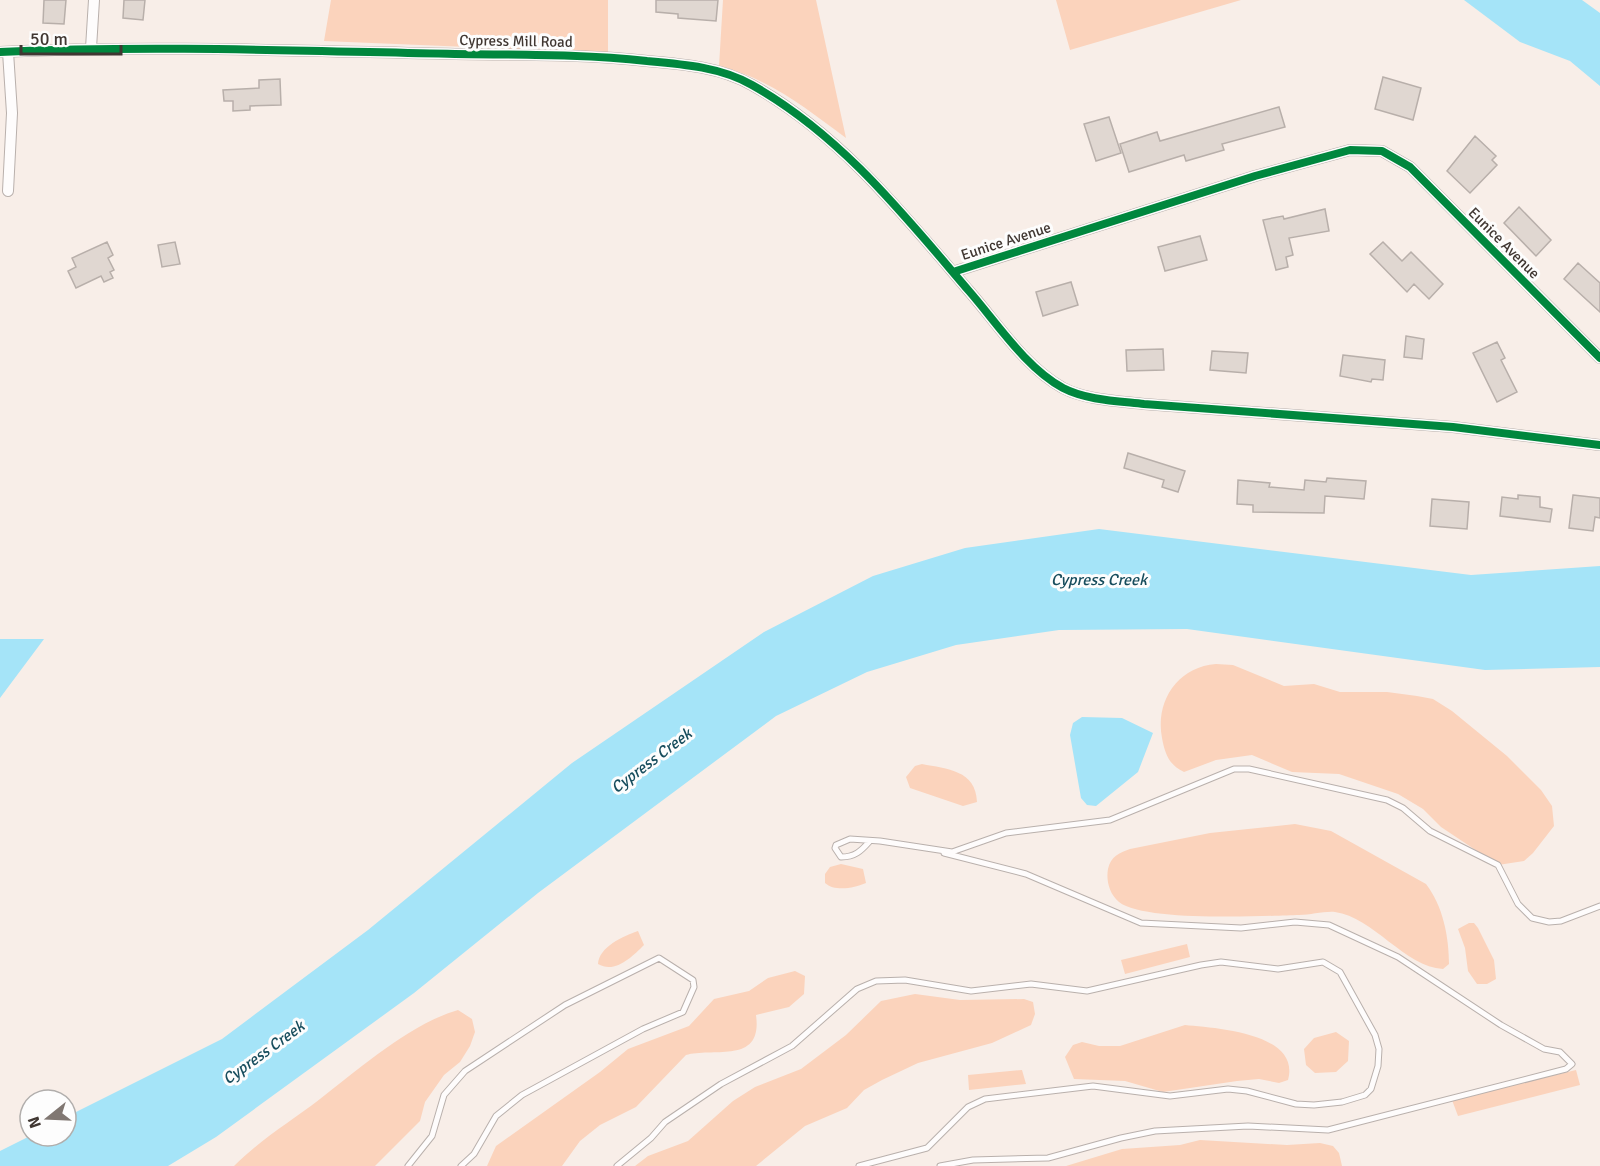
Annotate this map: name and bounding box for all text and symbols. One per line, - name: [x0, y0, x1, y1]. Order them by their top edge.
- scale bar: [21, 18, 122, 56]
- text: 50 m: [30, 28, 68, 50]
- street label: Cypress Mill Road: [459, 31, 573, 51]
- street label: Eunice Avenue: [1465, 204, 1543, 282]
- street label: Eunice Avenue: [959, 218, 1053, 264]
- water label: Cypress Creek: [1051, 570, 1149, 590]
- water label: Cypress Creek: [607, 723, 698, 798]
- water label: Cypress Creek: [219, 1015, 310, 1089]
- north arrow: [18, 1088, 78, 1148]
- text: N: [23, 1114, 46, 1131]

